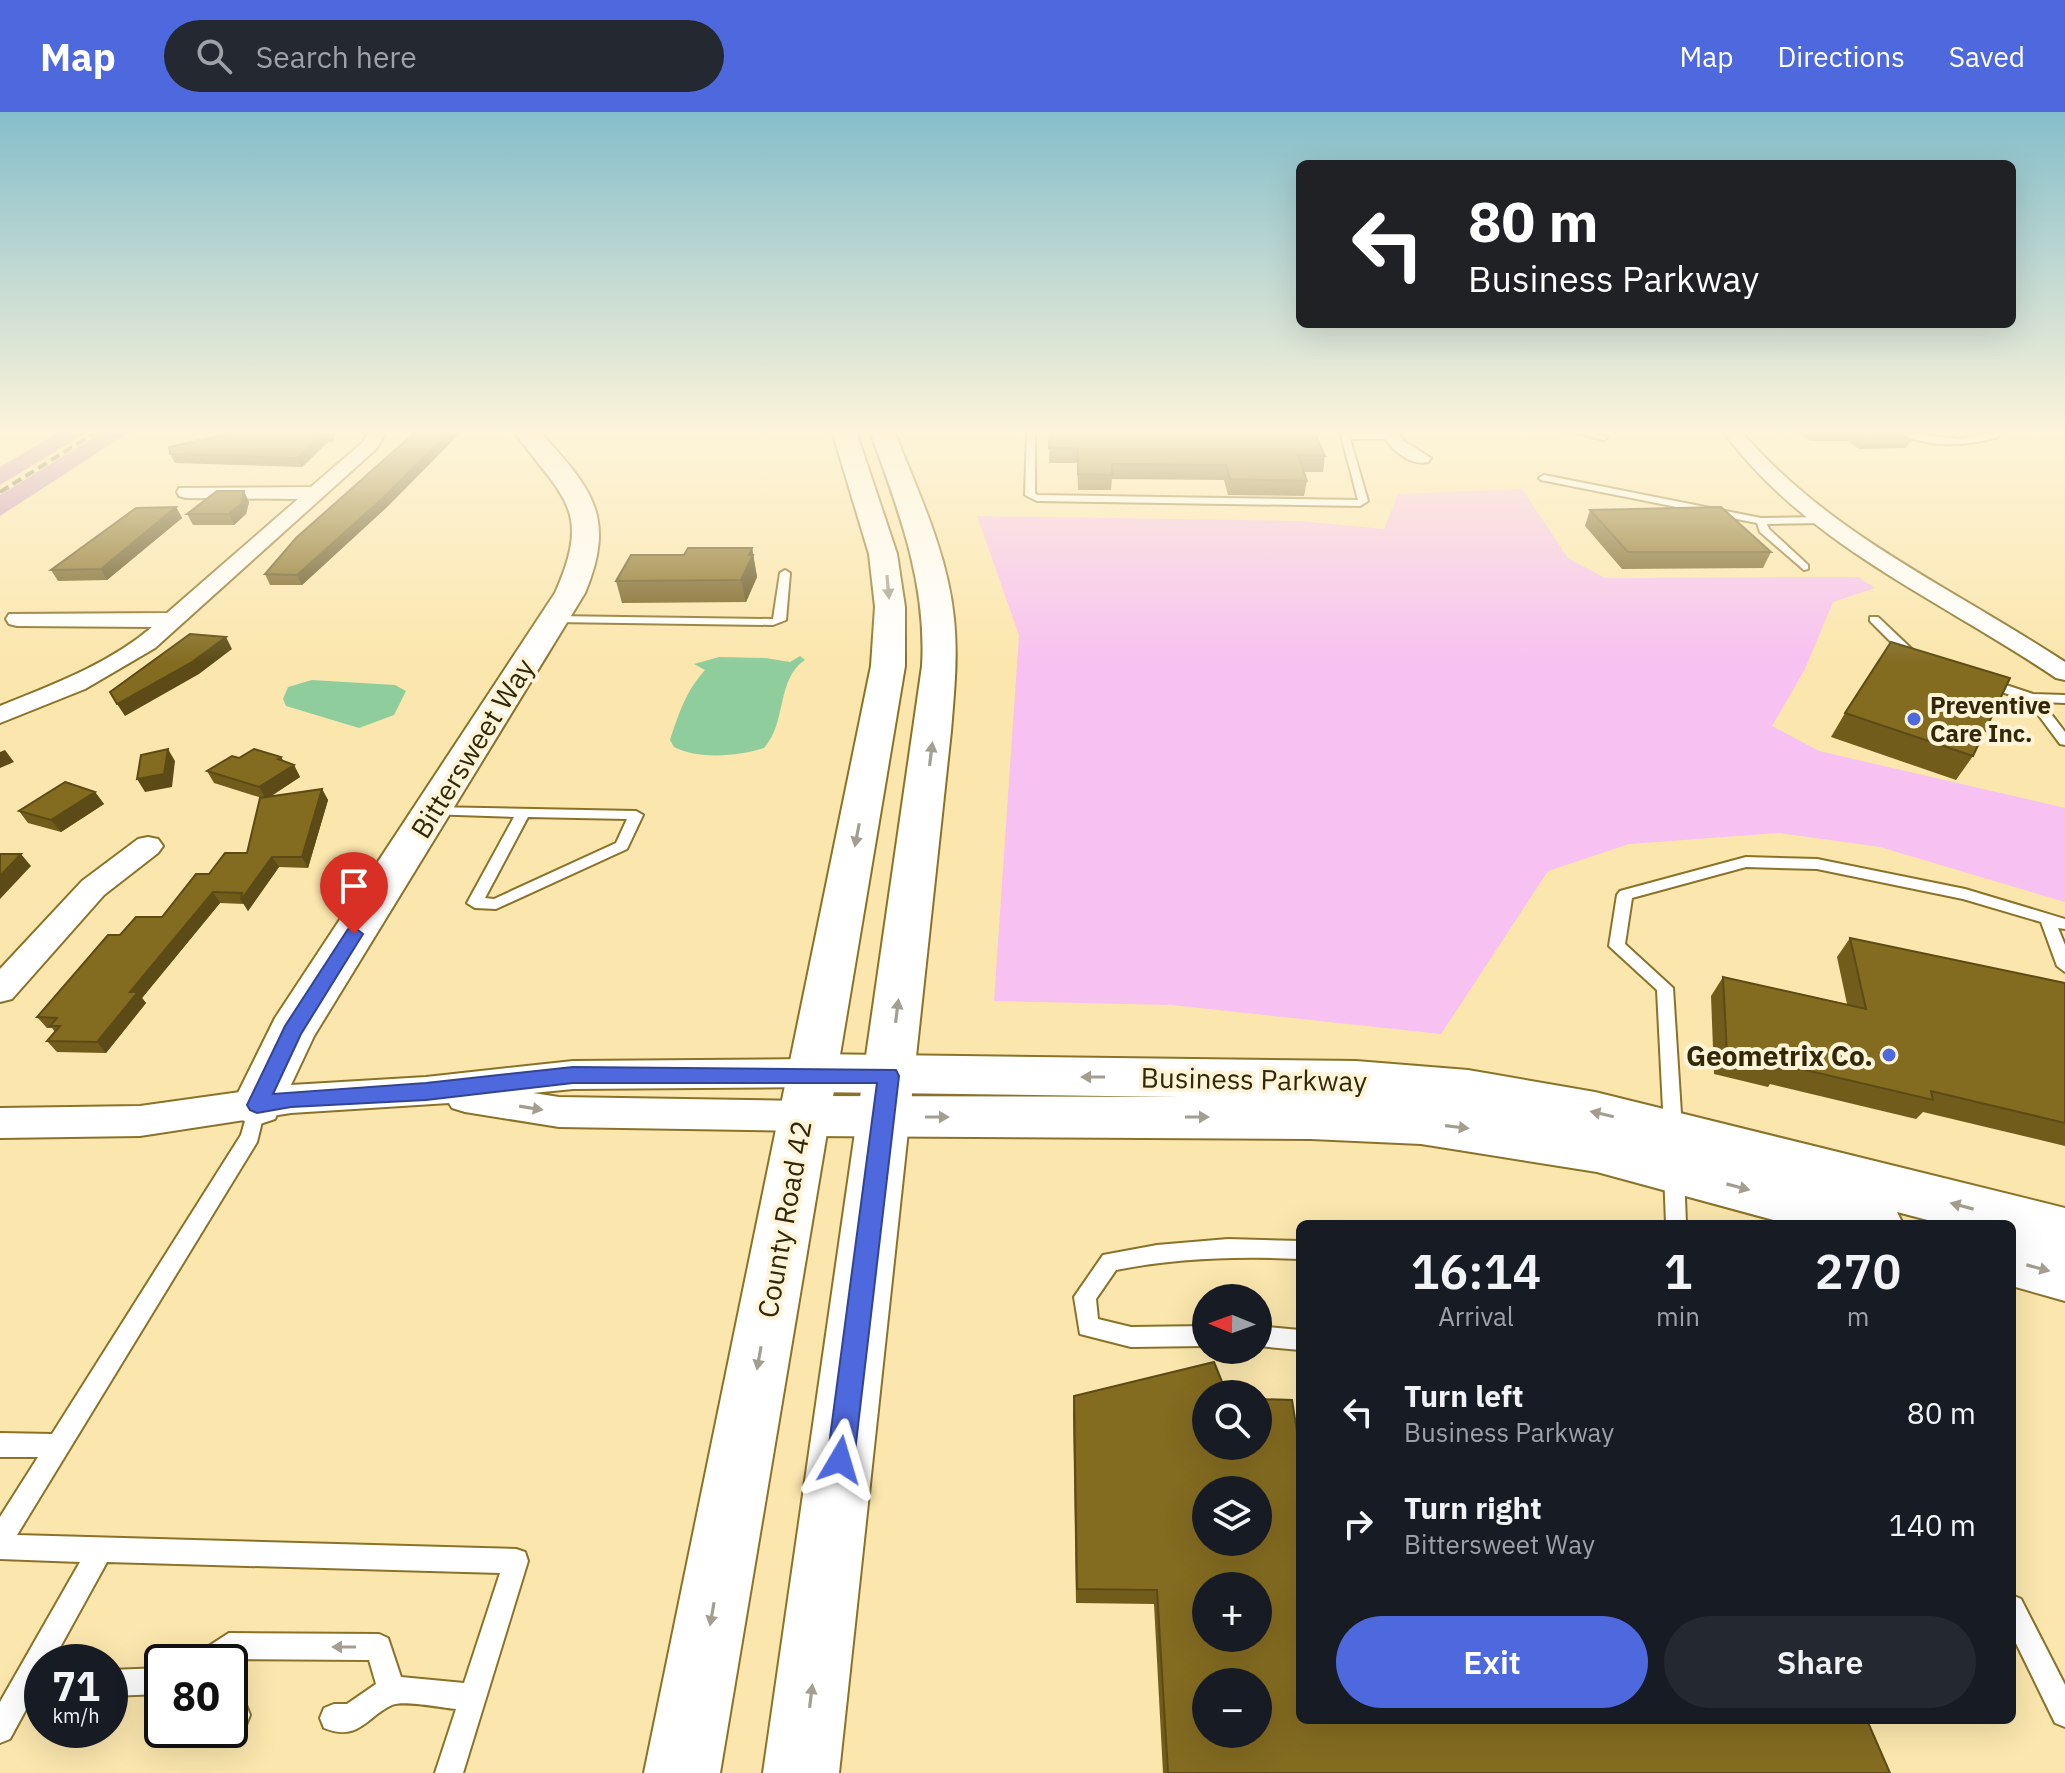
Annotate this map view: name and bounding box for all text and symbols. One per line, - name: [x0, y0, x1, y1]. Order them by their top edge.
- search box: [164, 20, 724, 92]
- text: Map: [40, 32, 116, 81]
- icon: search: [192, 34, 236, 78]
- text: Search here: [256, 37, 417, 76]
- text: Map: [1679, 38, 1733, 75]
- text: Directions: [1777, 38, 1905, 75]
- text: Saved: [1949, 38, 2025, 75]
- text: 80 m: [1468, 185, 1598, 257]
- icon: left: [1336, 192, 1440, 296]
- text: Business Parkway: [1468, 255, 1759, 302]
- one-way arrow: [881, 574, 894, 599]
- street label: Bittersweet Way: [402, 651, 542, 845]
- place label: Preventive Care Inc.: [1930, 689, 2051, 749]
- marker: Preventive Care Inc.: [1905, 710, 1923, 728]
- one-way arrow: [924, 741, 937, 766]
- one-way arrow: [851, 823, 863, 848]
- pin: [320, 852, 388, 934]
- icon: arrive: [332, 864, 376, 908]
- one-way arrow: [891, 998, 904, 1023]
- place label: Geometrix Co.: [1686, 1037, 1873, 1074]
- marker: Geometrix Co.: [1880, 1046, 1898, 1064]
- street label: Business Parkway: [1140, 1059, 1368, 1099]
- one-way arrow: [1080, 1071, 1105, 1083]
- one-way arrow: [519, 1102, 544, 1115]
- one-way arrow: [1589, 1107, 1614, 1119]
- one-way arrow: [925, 1111, 950, 1123]
- one-way arrow: [1185, 1111, 1210, 1123]
- street label: County Road 42: [748, 1117, 820, 1321]
- one-way arrow: [1445, 1121, 1470, 1134]
- one-way arrow: [1727, 1181, 1751, 1194]
- one-way arrow: [1950, 1199, 1975, 1211]
- text: 16:14: [1411, 1240, 1541, 1302]
- text: 1: [1664, 1240, 1692, 1302]
- text: 270: [1815, 1240, 1901, 1302]
- one-way arrow: [2027, 1262, 2051, 1275]
- north arrow: [1192, 1284, 1272, 1364]
- map controls: [1192, 1284, 1272, 1748]
- text: Arrival: [1438, 1299, 1514, 1333]
- text: min: [1656, 1299, 1700, 1333]
- text: m: [1847, 1299, 1869, 1333]
- one-way arrow: [752, 1346, 764, 1371]
- text: Turn left: [1404, 1376, 1523, 1415]
- button: search: [1192, 1380, 1272, 1460]
- icon: left: [1336, 1390, 1380, 1434]
- text: 80 m: [1907, 1393, 1976, 1432]
- text: Business Parkway: [1404, 1415, 1614, 1449]
- position arrow: [798, 1418, 882, 1502]
- button: layers: [1192, 1476, 1272, 1556]
- text: Turn right: [1404, 1488, 1542, 1527]
- icon: right: [1336, 1502, 1380, 1546]
- text: 140 m: [1889, 1505, 1976, 1544]
- text: Bittersweet Way: [1404, 1527, 1595, 1561]
- button: +: [1192, 1572, 1272, 1652]
- one-way arrow: [705, 1602, 717, 1627]
- button: Exit: [1336, 1616, 1648, 1708]
- button: Share: [1664, 1616, 1976, 1708]
- one-way arrow: [331, 1641, 356, 1653]
- speed limit sign: 80: [144, 1644, 248, 1748]
- text: 71: [52, 1660, 100, 1712]
- button: −: [1192, 1668, 1272, 1748]
- one-way arrow: [805, 1683, 818, 1708]
- text: km/h: [52, 1702, 100, 1729]

